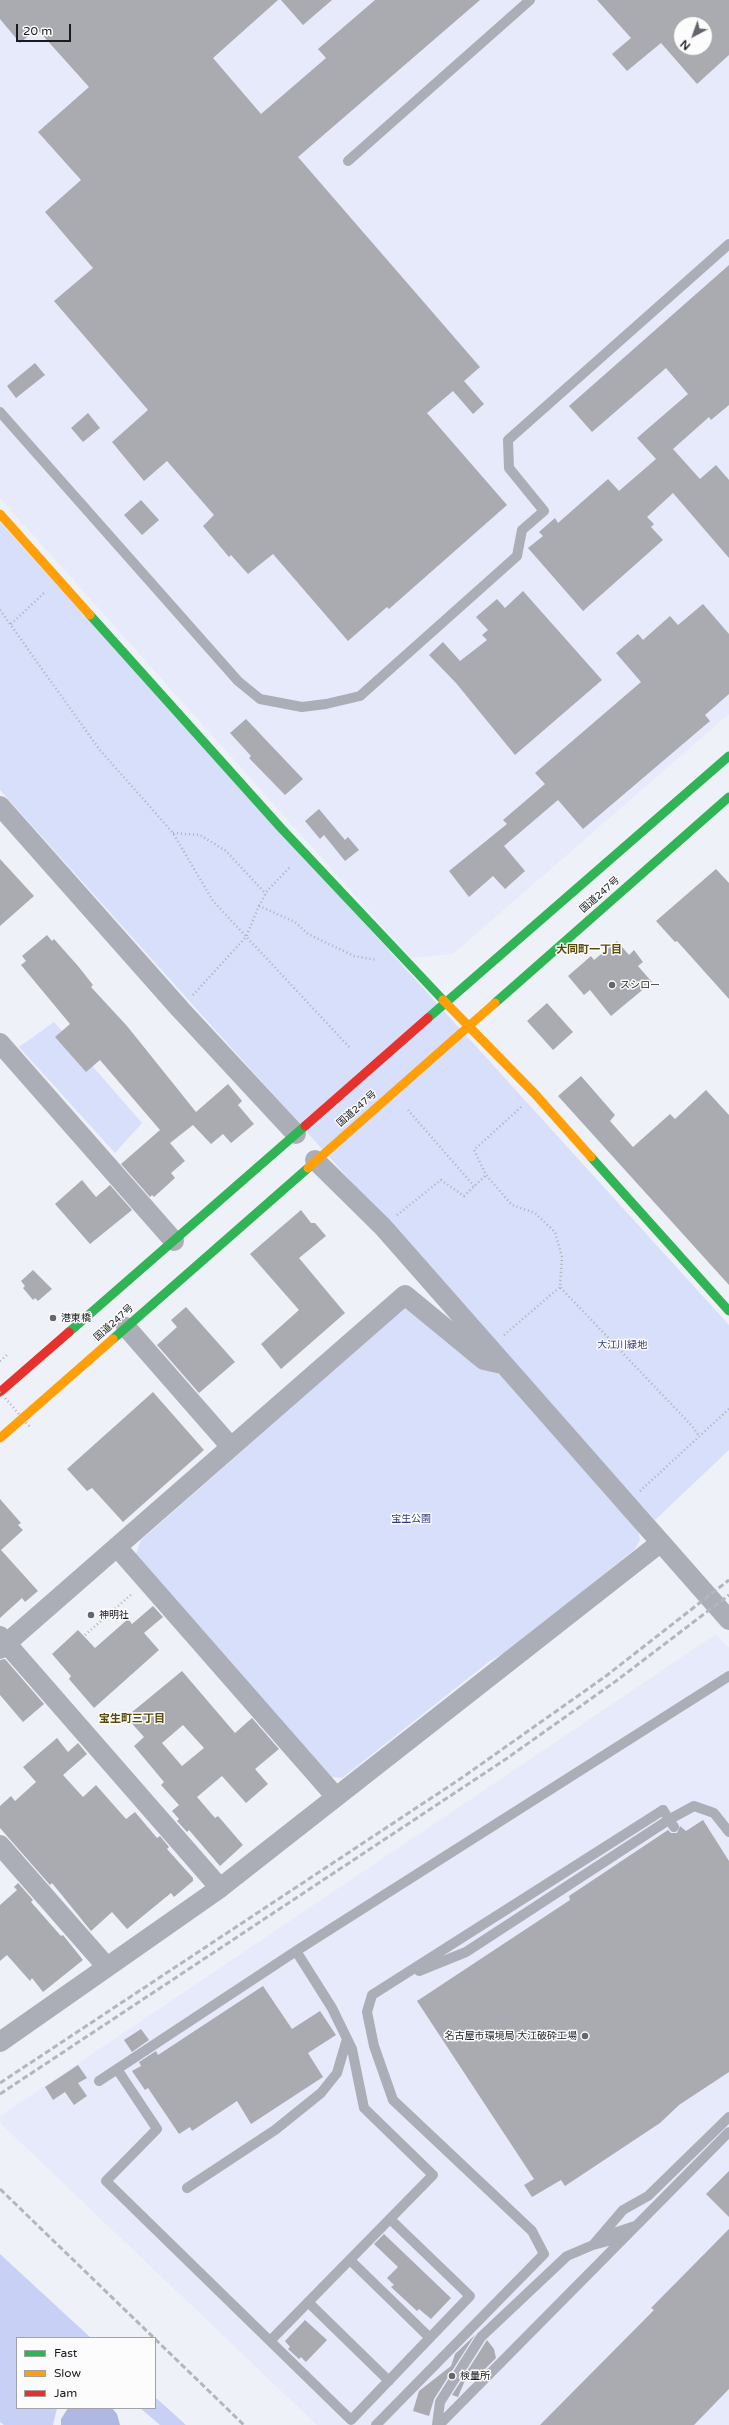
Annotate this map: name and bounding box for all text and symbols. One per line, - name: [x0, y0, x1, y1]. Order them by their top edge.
- scale bar: [18, 16, 73, 42]
- north arrow: [673, 16, 713, 56]
- text: 20 m: [23, 24, 52, 38]
- text: N: [678, 37, 693, 52]
- street label: 国道247号: [578, 874, 622, 916]
- district label: 大同町一丁目: [556, 943, 622, 957]
- place label: スシロー: [620, 979, 660, 991]
- marker: スシロー: [607, 980, 617, 990]
- street label: 国道247号: [335, 1088, 379, 1130]
- street label: 国道247号: [92, 1302, 136, 1344]
- place label: 港東橋: [61, 1312, 91, 1324]
- marker: 港東橋: [48, 1313, 58, 1323]
- park label: 大江川緑地: [597, 1339, 647, 1351]
- park label: 宝生公園: [391, 1513, 431, 1525]
- place label: 神明社: [99, 1609, 129, 1621]
- marker: 神明社: [86, 1610, 96, 1620]
- district label: 宝生町三丁目: [99, 1712, 165, 1726]
- place label: 名古屋市環境局 大江破砕工場: [444, 2030, 577, 2042]
- marker: 名古屋市環境局 大江破砕工場: [580, 2031, 590, 2041]
- legend: [16, 2337, 156, 2409]
- text: Fast: [54, 2346, 77, 2360]
- text: Slow: [54, 2366, 81, 2380]
- place label: 検量所: [460, 2370, 490, 2382]
- marker: 検量所: [447, 2371, 457, 2381]
- text: Jam: [54, 2386, 77, 2400]

